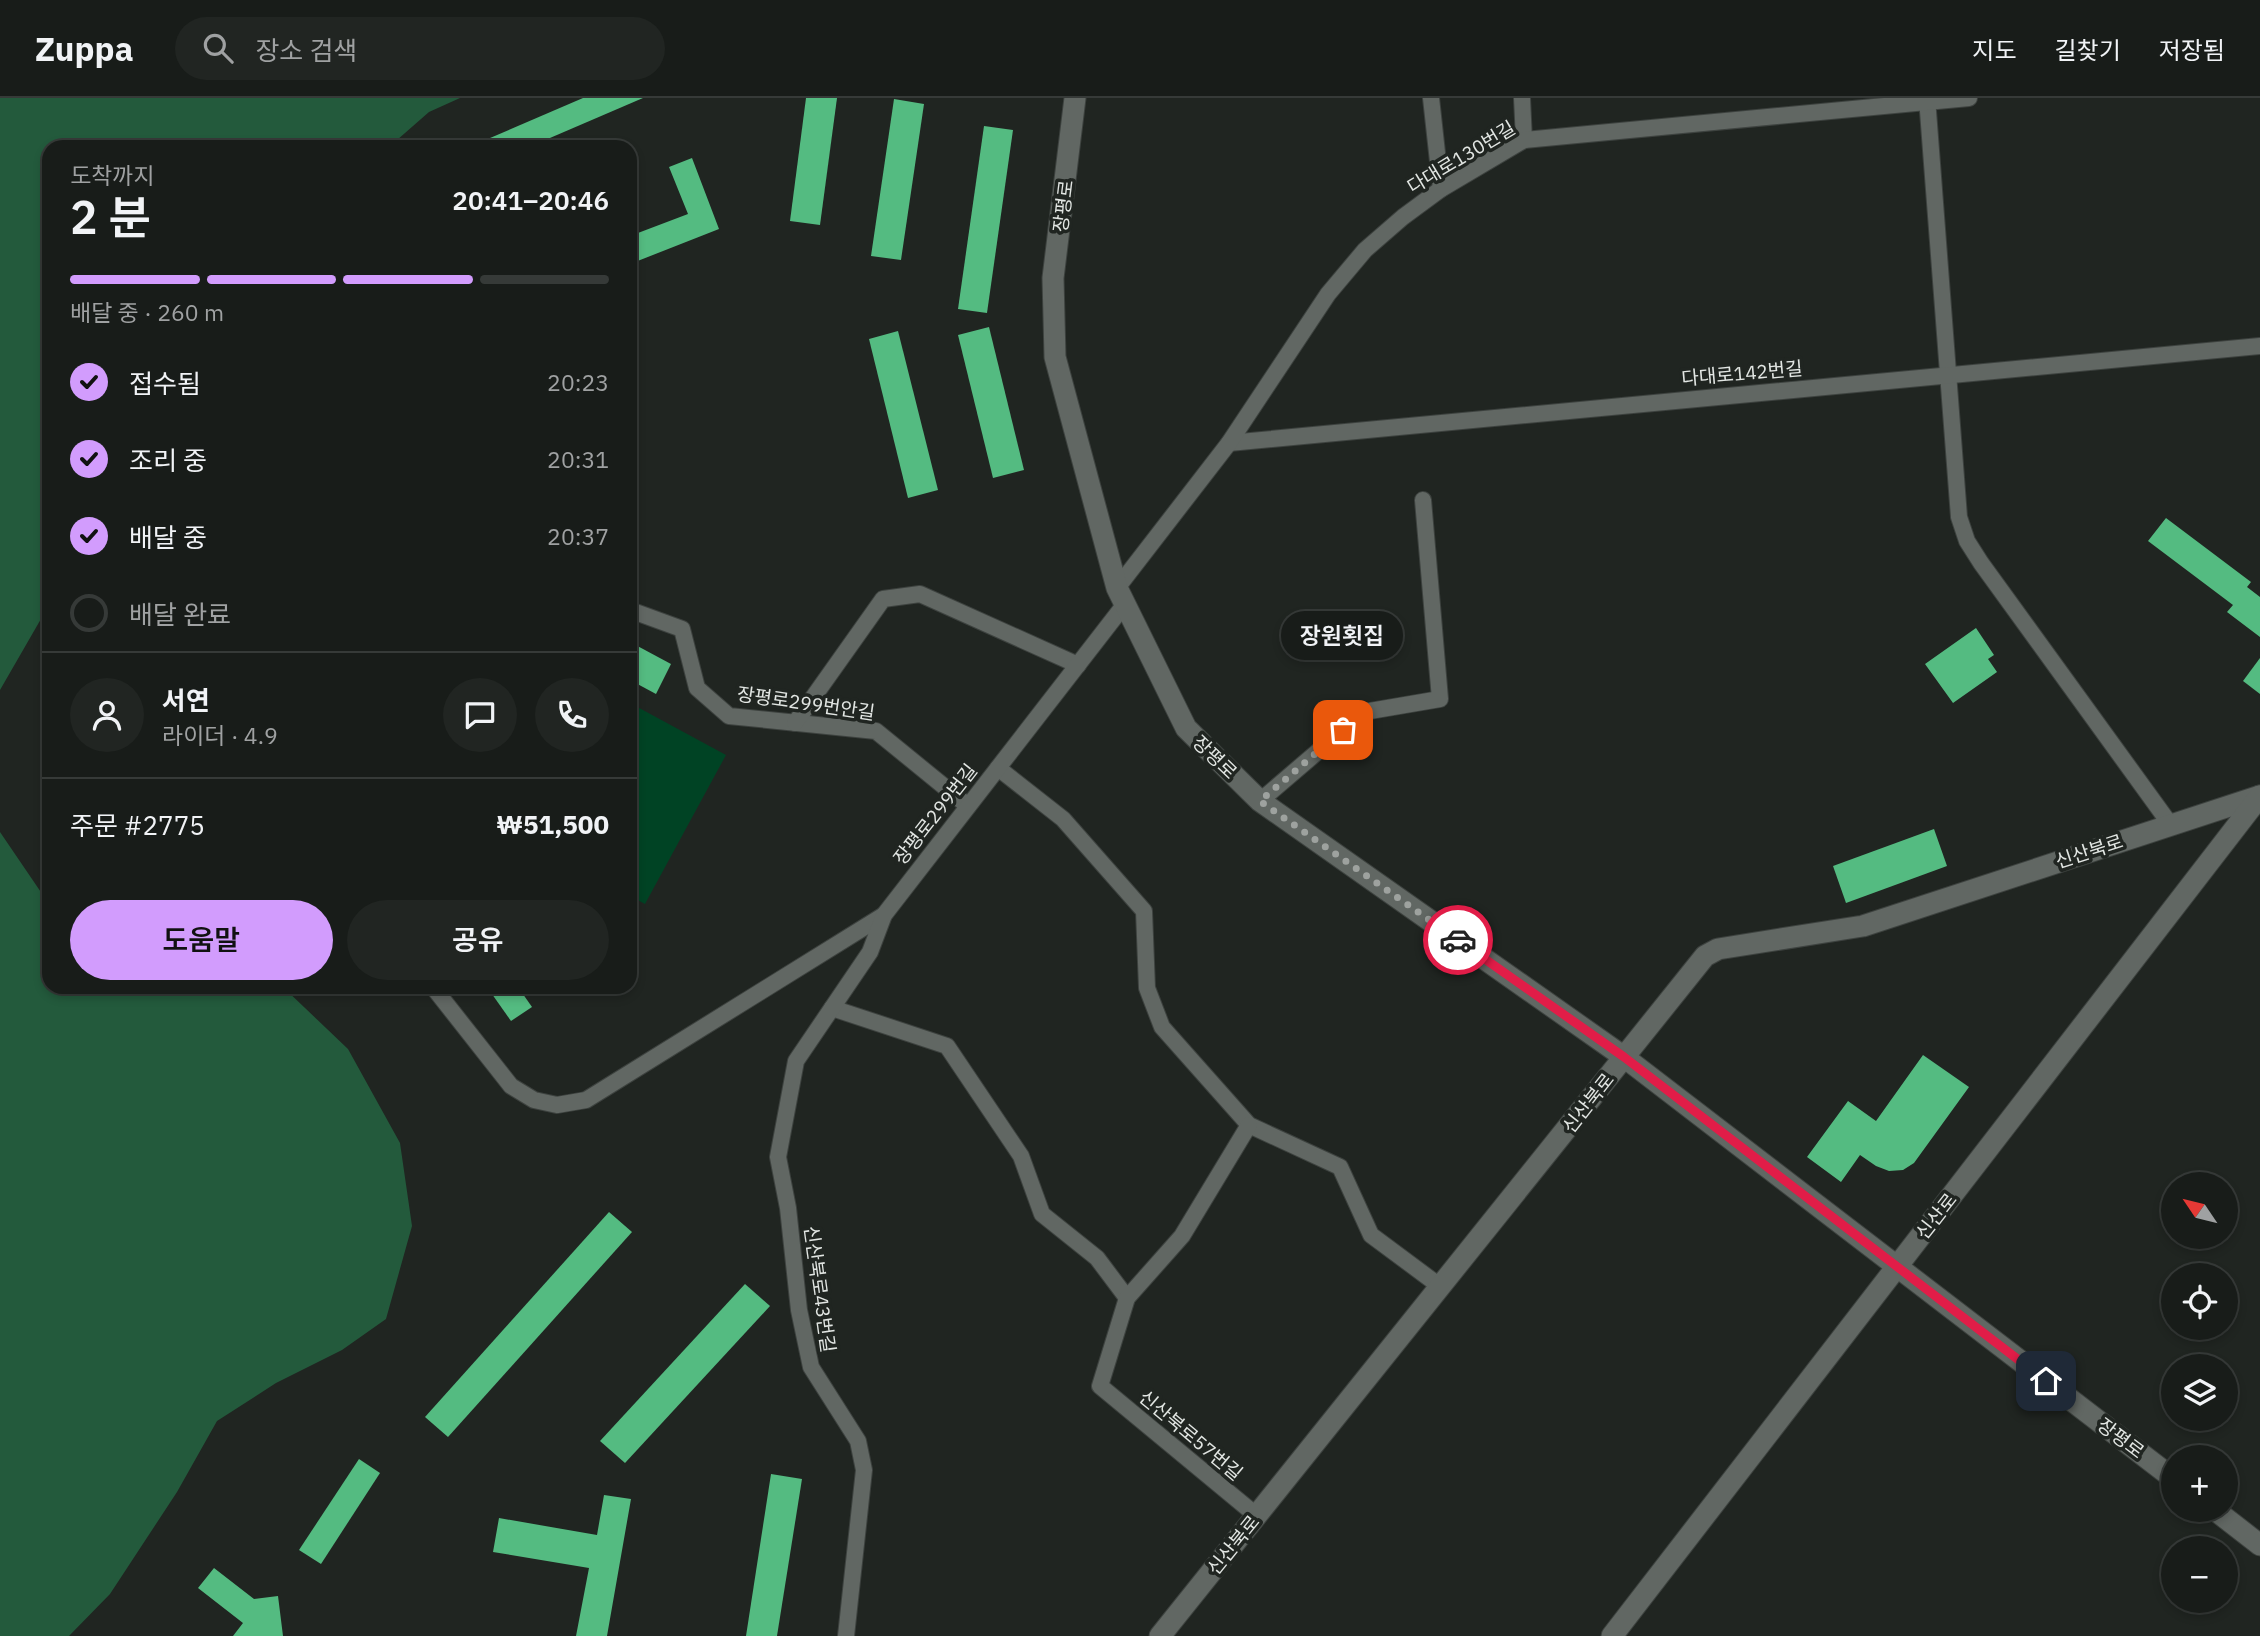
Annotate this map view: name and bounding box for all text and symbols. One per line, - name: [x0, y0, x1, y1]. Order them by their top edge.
- search box: [175, 17, 665, 80]
- text: Zuppa: [35, 27, 133, 70]
- icon: search: [199, 29, 237, 67]
- text: 장소 검색: [255, 33, 357, 67]
- text: 지도: [1972, 34, 2017, 66]
- text: 길찾기: [2055, 34, 2121, 66]
- text: 저장됨: [2159, 34, 2225, 66]
- street label: 다대로130번길: [1403, 115, 1519, 199]
- text: 도착까지: [70, 160, 155, 190]
- street label: 장평로: [1048, 179, 1078, 233]
- text: 20:41–20:46: [452, 183, 609, 217]
- text: 2 분: [70, 187, 151, 247]
- text: 배달 중 · 260 m: [70, 297, 224, 327]
- street label: 다대로142번길: [1680, 356, 1804, 390]
- icon: check: [70, 363, 108, 401]
- text: 접수됨: [129, 366, 201, 400]
- text: 20:23: [547, 367, 609, 397]
- icon: check: [70, 440, 108, 478]
- text: 조리 중: [129, 443, 207, 477]
- text: 20:31: [547, 444, 609, 474]
- icon: check: [70, 517, 108, 555]
- text: 배달 중: [129, 520, 207, 554]
- text: 20:37: [547, 521, 609, 551]
- text: 배달 완료: [129, 597, 231, 631]
- callout: 장원횟집: [1282, 611, 1404, 660]
- text: 장원횟집: [1300, 620, 1384, 650]
- button: person: [70, 678, 144, 752]
- button: chat: [443, 678, 517, 752]
- button: phone: [535, 678, 609, 752]
- street label: 장평로299번안길: [735, 681, 877, 725]
- text: 서연: [162, 683, 210, 717]
- pin: [1313, 700, 1373, 760]
- icon: bag: [1324, 711, 1362, 749]
- text: 라이더 · 4.9: [162, 720, 278, 750]
- street label: 장평로: [1188, 730, 1242, 784]
- street label: 장평로299번길: [888, 759, 982, 869]
- text: ₩51,500: [496, 807, 609, 841]
- text: 주문 #2775: [70, 808, 205, 842]
- street label: 신산북로: [2052, 829, 2126, 873]
- button: 도움말: [70, 900, 333, 980]
- button: 공유: [347, 900, 609, 980]
- courier: [1423, 905, 1493, 975]
- icon: car: [1439, 921, 1477, 959]
- street label: 신산북로: [1557, 1068, 1619, 1138]
- north arrow: [2161, 1172, 2238, 1250]
- map controls: [2161, 1172, 2238, 1613]
- street label: 신산로: [1910, 1188, 1962, 1244]
- street label: 신산북로43번길: [799, 1224, 841, 1354]
- button: locate: [2161, 1263, 2238, 1340]
- pin: [2016, 1351, 2076, 1411]
- button: layers: [2161, 1354, 2238, 1431]
- icon: home: [2027, 1362, 2065, 1400]
- street label: 신산북로57번길: [1134, 1385, 1248, 1485]
- street label: 장평로: [2093, 1413, 2149, 1463]
- button: +: [2161, 1445, 2238, 1522]
- street label: 신산북로: [1202, 1510, 1264, 1580]
- button: −: [2161, 1536, 2238, 1613]

